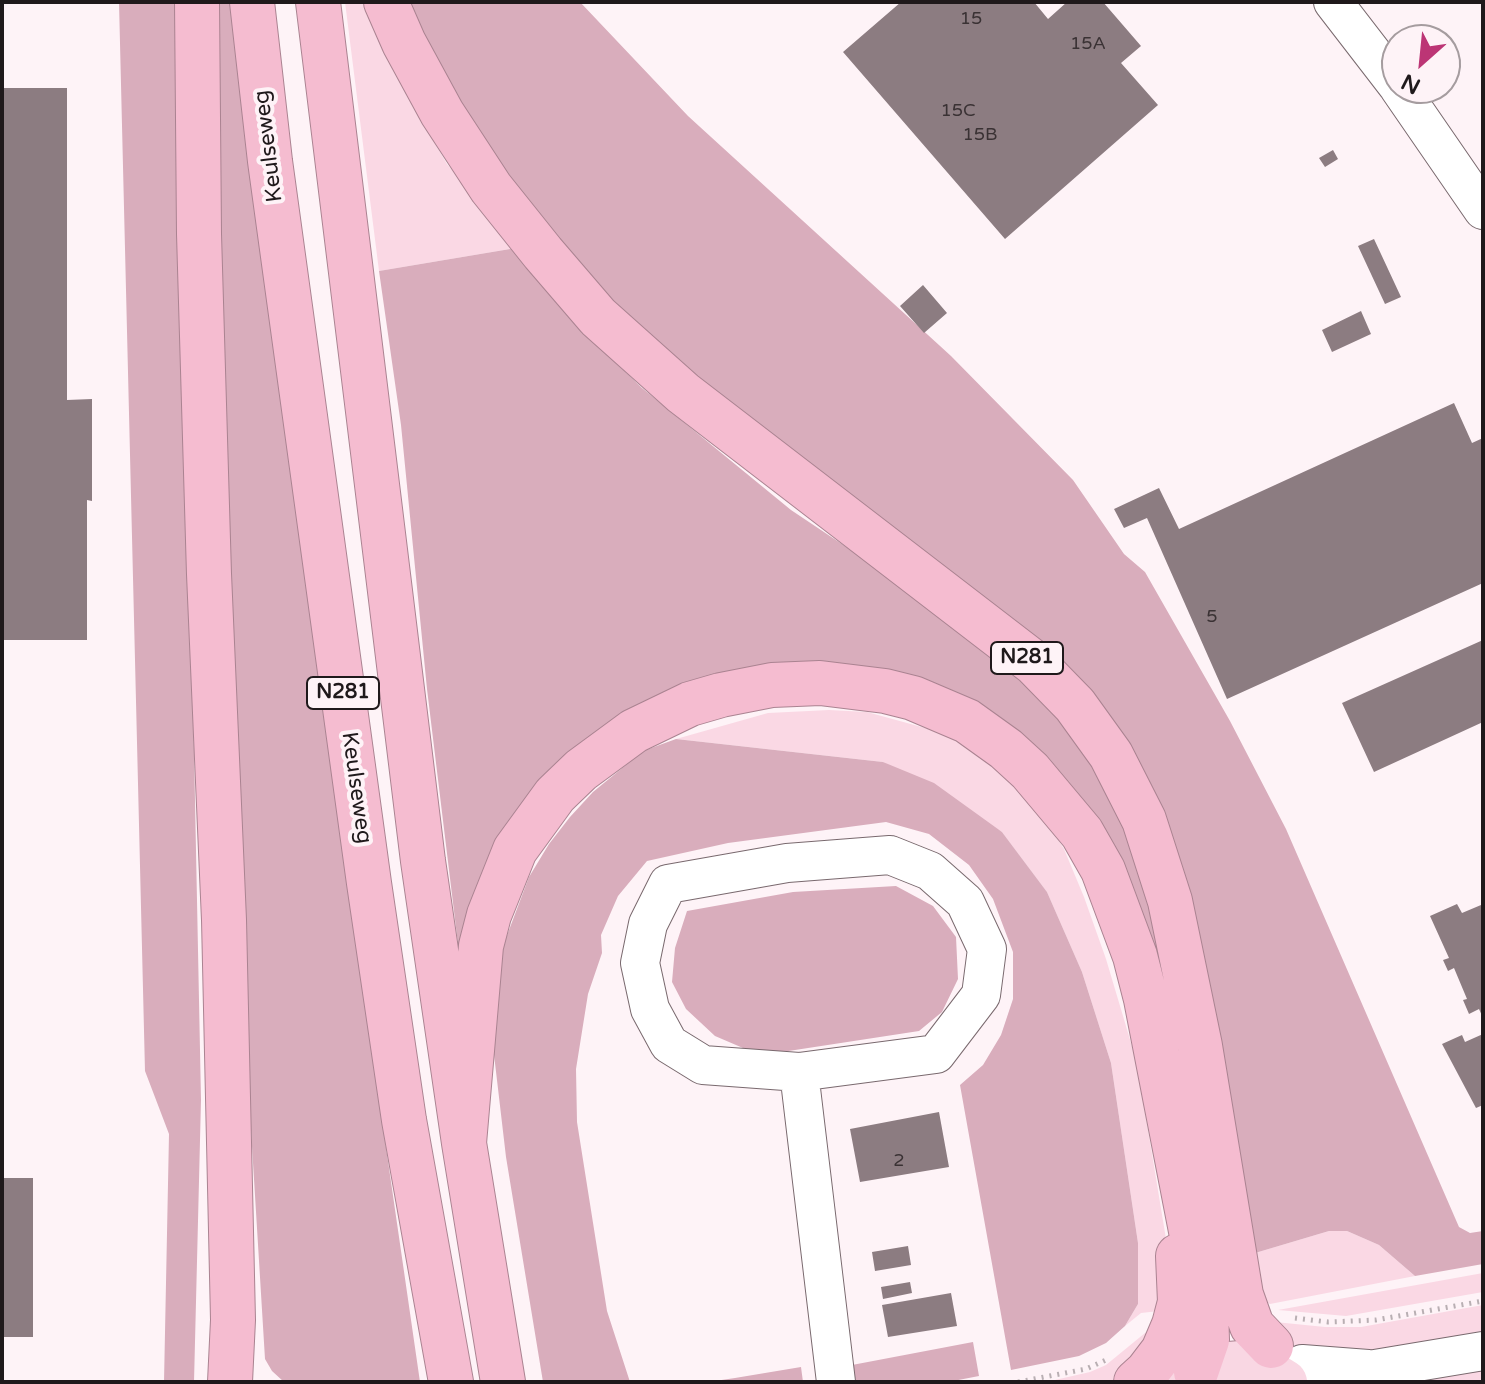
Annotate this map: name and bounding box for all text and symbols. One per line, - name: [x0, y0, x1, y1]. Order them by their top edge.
- house number: 15: [960, 8, 982, 30]
- north arrow: [1381, 24, 1461, 104]
- house number: 15A: [1070, 33, 1106, 55]
- text: N: [1397, 68, 1425, 99]
- street label: Keulseweg: [249, 89, 289, 203]
- house number: 15C: [940, 100, 976, 122]
- house number: 15B: [962, 124, 998, 146]
- house number: 5: [1206, 606, 1218, 628]
- road number: N281: [991, 642, 1063, 674]
- road number: N281: [307, 677, 379, 709]
- street label: Keulseweg: [335, 730, 377, 846]
- house number: 2: [893, 1150, 905, 1172]

